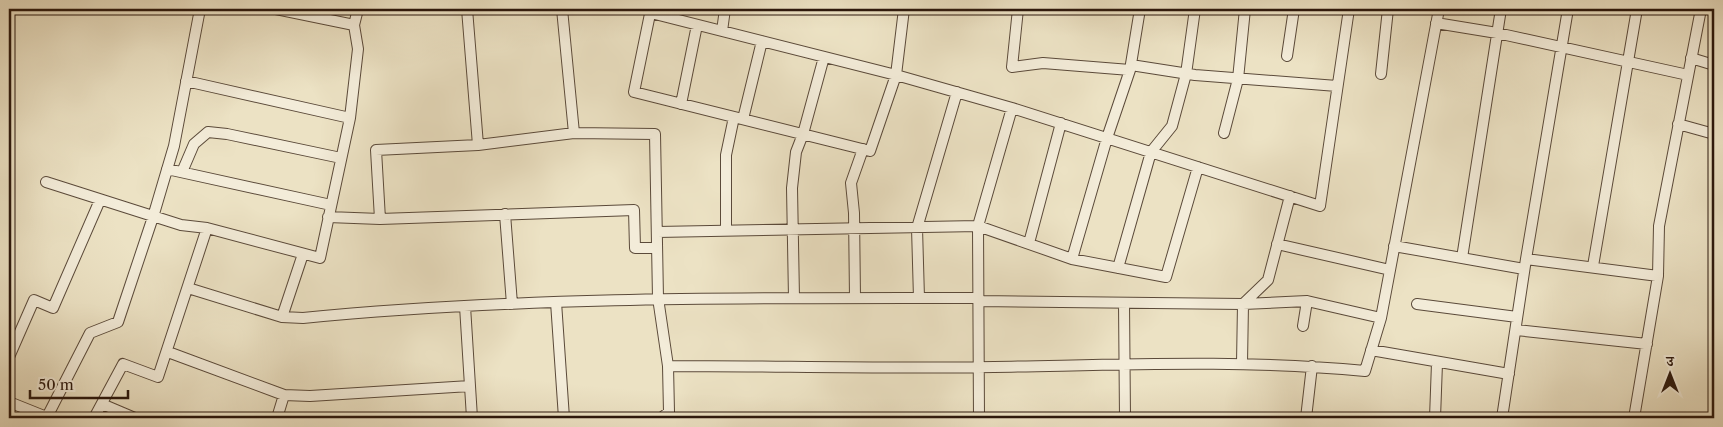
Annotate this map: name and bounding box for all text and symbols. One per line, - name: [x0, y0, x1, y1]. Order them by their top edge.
- north arrow: [1646, 350, 1696, 400]
- text: उ: [1665, 352, 1674, 370]
- scale bar: [30, 367, 128, 399]
- text: 50 m: [38, 375, 74, 394]

